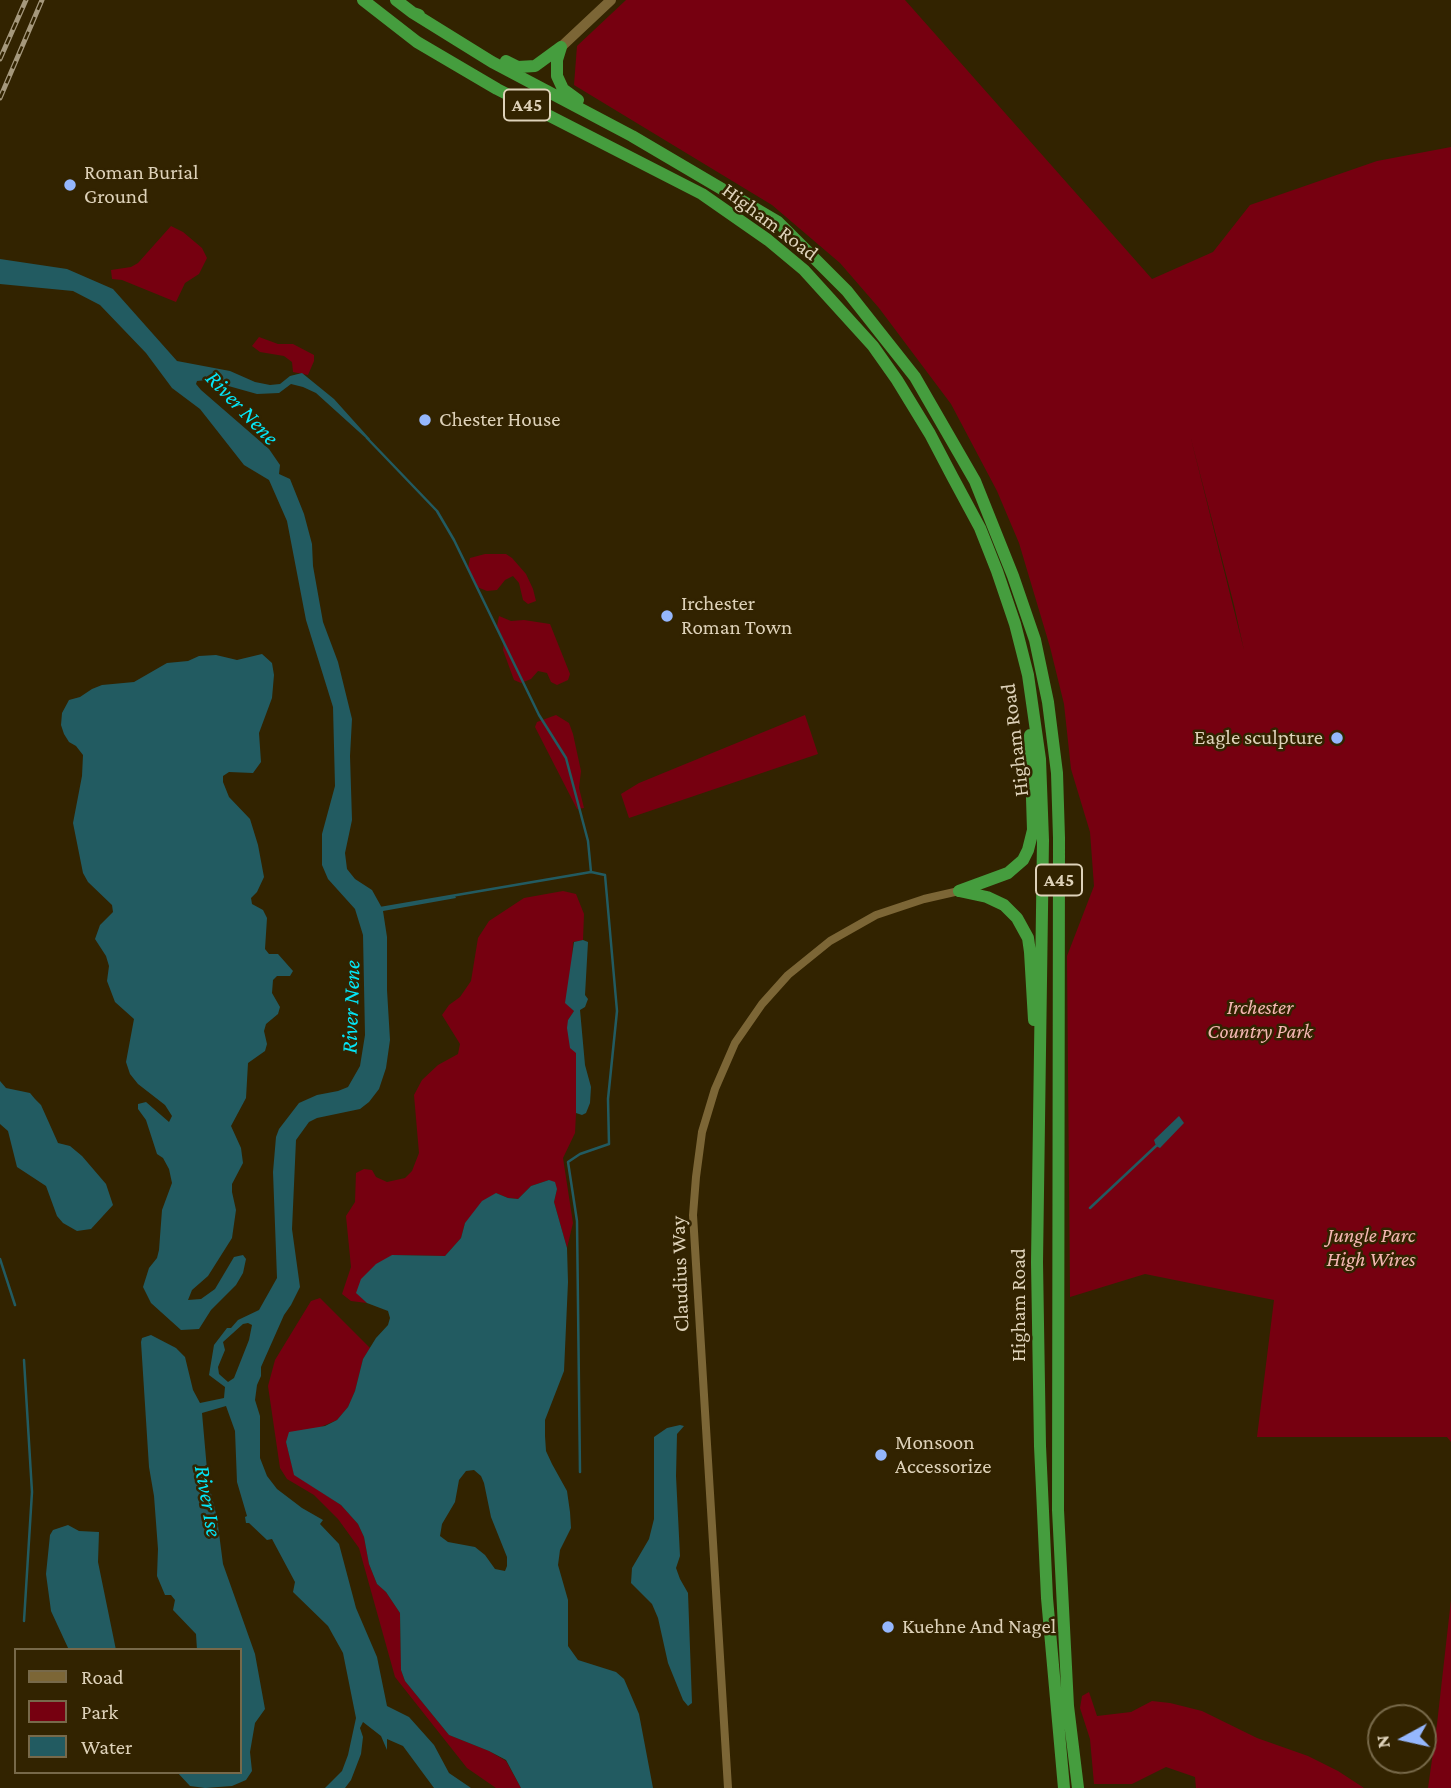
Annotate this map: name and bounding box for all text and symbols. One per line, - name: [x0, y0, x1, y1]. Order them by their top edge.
- road number: A45: [504, 90, 550, 120]
- place label: Roman Burial Ground: [84, 160, 198, 210]
- marker: Roman Burial Ground: [62, 177, 78, 193]
- street label: Higham Road: [717, 178, 823, 266]
- water label: River Nene: [200, 365, 284, 451]
- place label: Chester House: [439, 407, 560, 433]
- marker: Chester House: [417, 412, 433, 428]
- place label: Irchester Roman Town: [681, 591, 792, 641]
- marker: Irchester Roman Town: [659, 608, 675, 624]
- street label: Higham Road: [996, 682, 1034, 798]
- place label: Eagle sculpture: [1194, 725, 1323, 751]
- marker: Eagle sculpture: [1329, 730, 1345, 746]
- road number: A45: [1036, 864, 1082, 895]
- water label: River Nene: [336, 960, 366, 1054]
- park label: Irchester Country Park: [1207, 995, 1313, 1045]
- street label: Claudius Way: [665, 1215, 695, 1333]
- park label: Jungle Parc High Wires: [1327, 1223, 1415, 1273]
- street label: Higham Road: [1006, 1248, 1032, 1362]
- place label: Monsoon Accessorize: [895, 1430, 991, 1480]
- marker: Monsoon Accessorize: [873, 1447, 889, 1463]
- water label: River Ise: [188, 1463, 228, 1539]
- place label: Kuehne And Nagel: [902, 1614, 1056, 1640]
- marker: Kuehne And Nagel: [880, 1619, 896, 1635]
- legend: [14, 1648, 242, 1774]
- text: Road: [81, 1665, 124, 1689]
- text: Park: [81, 1700, 118, 1724]
- north arrow: [1367, 1704, 1437, 1774]
- text: N: [1371, 1734, 1394, 1750]
- text: Water: [81, 1735, 133, 1759]

